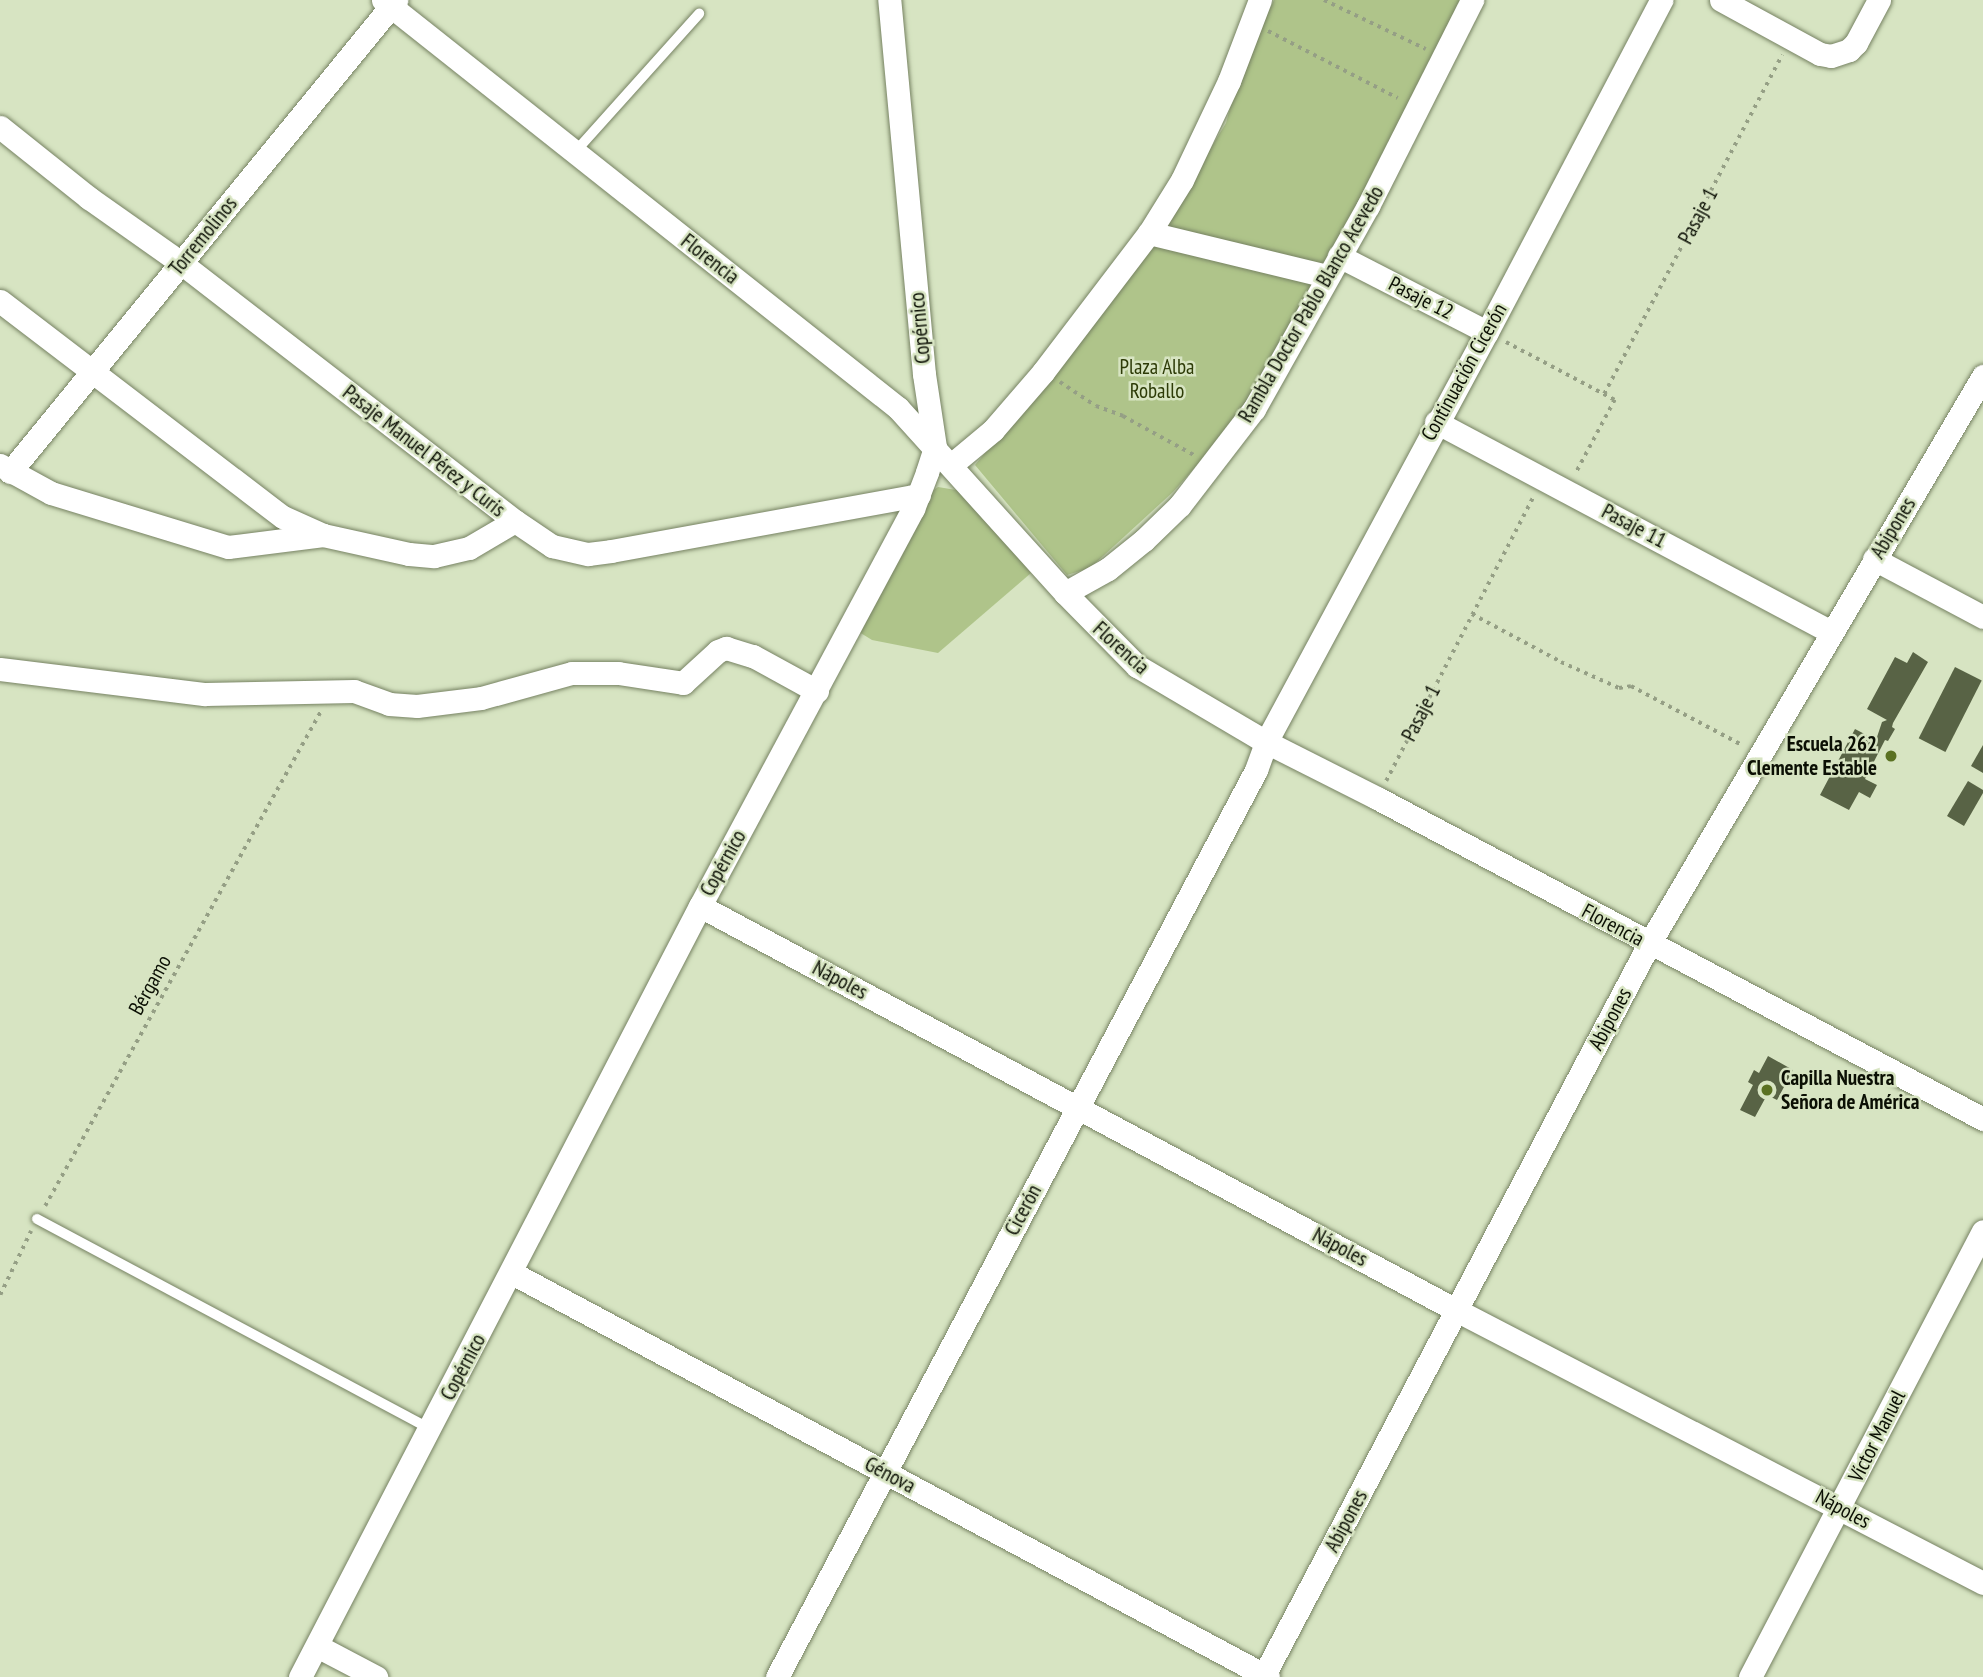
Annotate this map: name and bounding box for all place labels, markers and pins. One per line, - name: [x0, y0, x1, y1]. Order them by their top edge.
- place label: Escuela 262 Clemente Estable: [1747, 731, 1877, 781]
- marker: Escuela 262 Clemente Estable: [1883, 748, 1899, 764]
- place label: Capilla Nuestra Señora de América: [1781, 1065, 1920, 1115]
- marker: Capilla Nuestra Señora de América: [1759, 1082, 1775, 1098]

